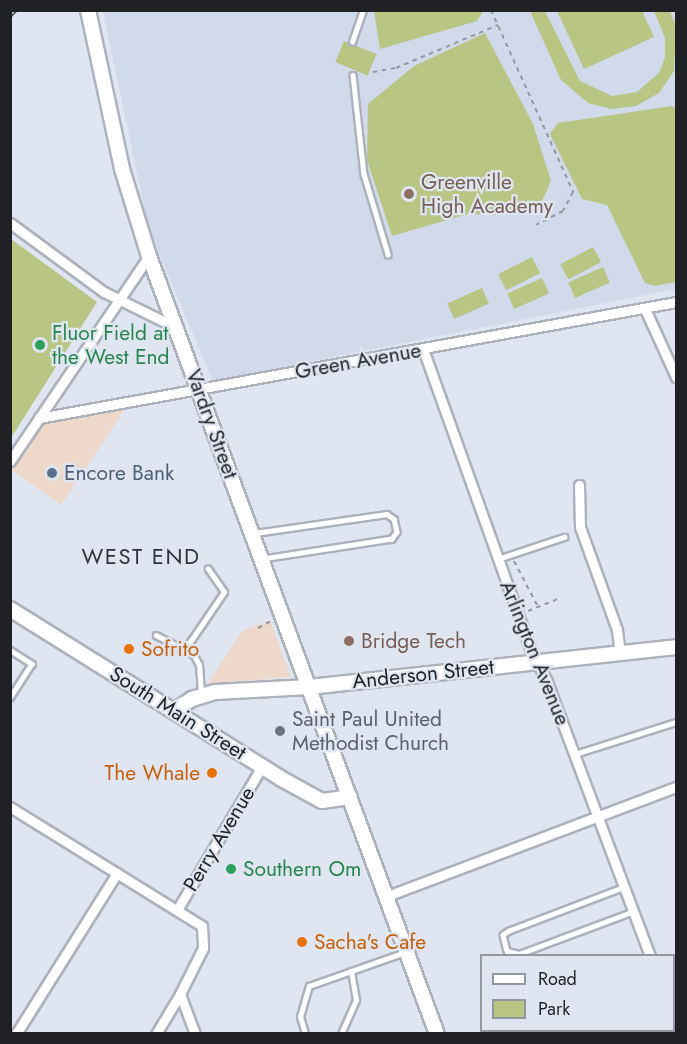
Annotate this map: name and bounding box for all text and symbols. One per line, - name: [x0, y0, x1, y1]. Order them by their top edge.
- place label: Greenville High Academy: [421, 169, 553, 219]
- marker: Greenville High Academy: [402, 187, 416, 201]
- place label: Fluor Field at the West End: [52, 320, 169, 370]
- marker: Fluor Field at the West End: [33, 338, 47, 352]
- street label: Green Avenue: [293, 338, 423, 384]
- street label: Vardry Street: [181, 366, 243, 482]
- place label: Encore Bank: [64, 460, 174, 486]
- marker: Encore Bank: [45, 466, 59, 480]
- district label: WEST END: [82, 544, 200, 570]
- street label: Arlington Avenue: [495, 577, 575, 729]
- place label: Bridge Tech: [361, 628, 466, 654]
- marker: Bridge Tech: [342, 634, 356, 648]
- place label: Sofrito: [141, 636, 199, 662]
- marker: Sofrito: [122, 642, 136, 656]
- street label: Anderson Street: [351, 654, 495, 694]
- street label: South Main Street: [105, 661, 251, 765]
- place label: Saint Paul United Methodist Church: [292, 706, 449, 756]
- marker: Saint Paul United Methodist Church: [273, 724, 287, 738]
- place label: The Whale: [105, 760, 200, 786]
- marker: The Whale: [205, 766, 219, 780]
- street label: Perry Avenue: [178, 782, 260, 896]
- place label: Southern Om: [243, 856, 361, 882]
- marker: Southern Om: [224, 862, 238, 876]
- place label: Sacha's Cafe: [314, 929, 426, 955]
- marker: Sacha's Cafe: [295, 935, 309, 949]
- legend: [480, 954, 675, 1032]
- text: Road: [538, 966, 577, 992]
- text: Park: [538, 996, 570, 1022]

